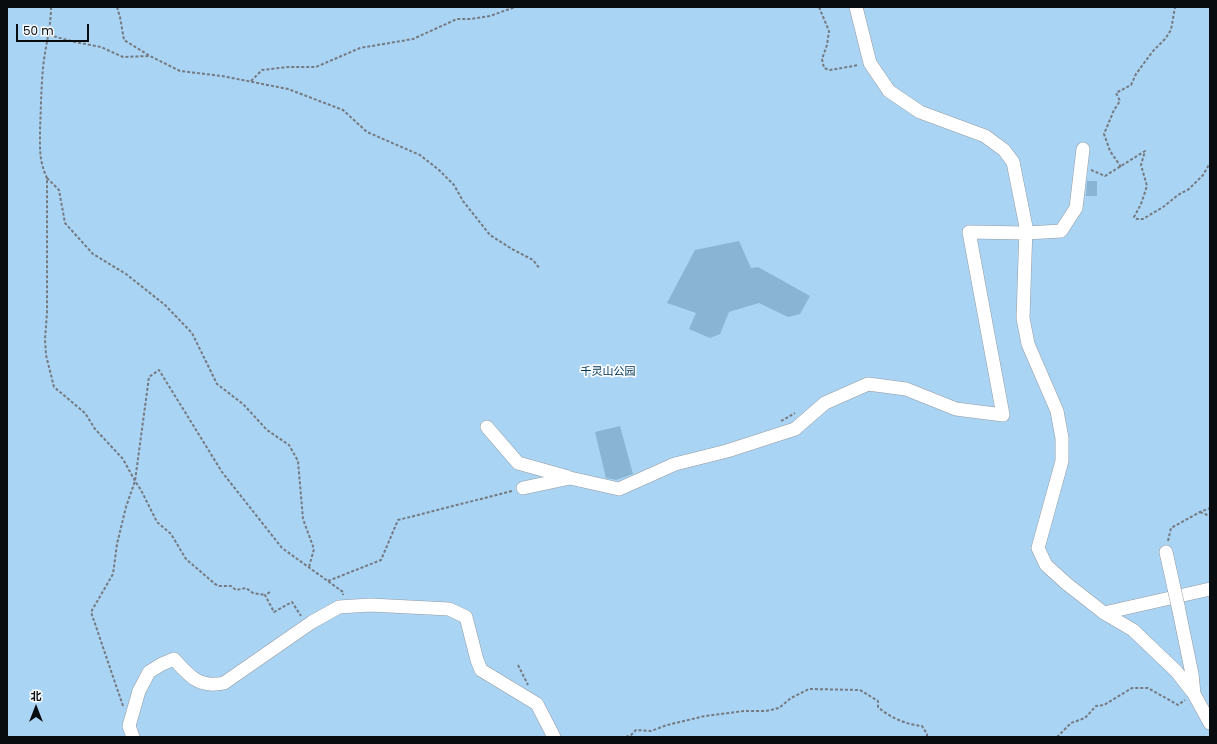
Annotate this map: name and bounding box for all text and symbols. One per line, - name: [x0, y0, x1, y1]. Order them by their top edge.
- scale bar: [18, 16, 91, 42]
- text: 50 m: [23, 22, 54, 39]
- park label: 千灵山公园: [581, 365, 635, 379]
- north arrow: [16, 688, 56, 728]
- text: 北: [31, 688, 42, 704]

